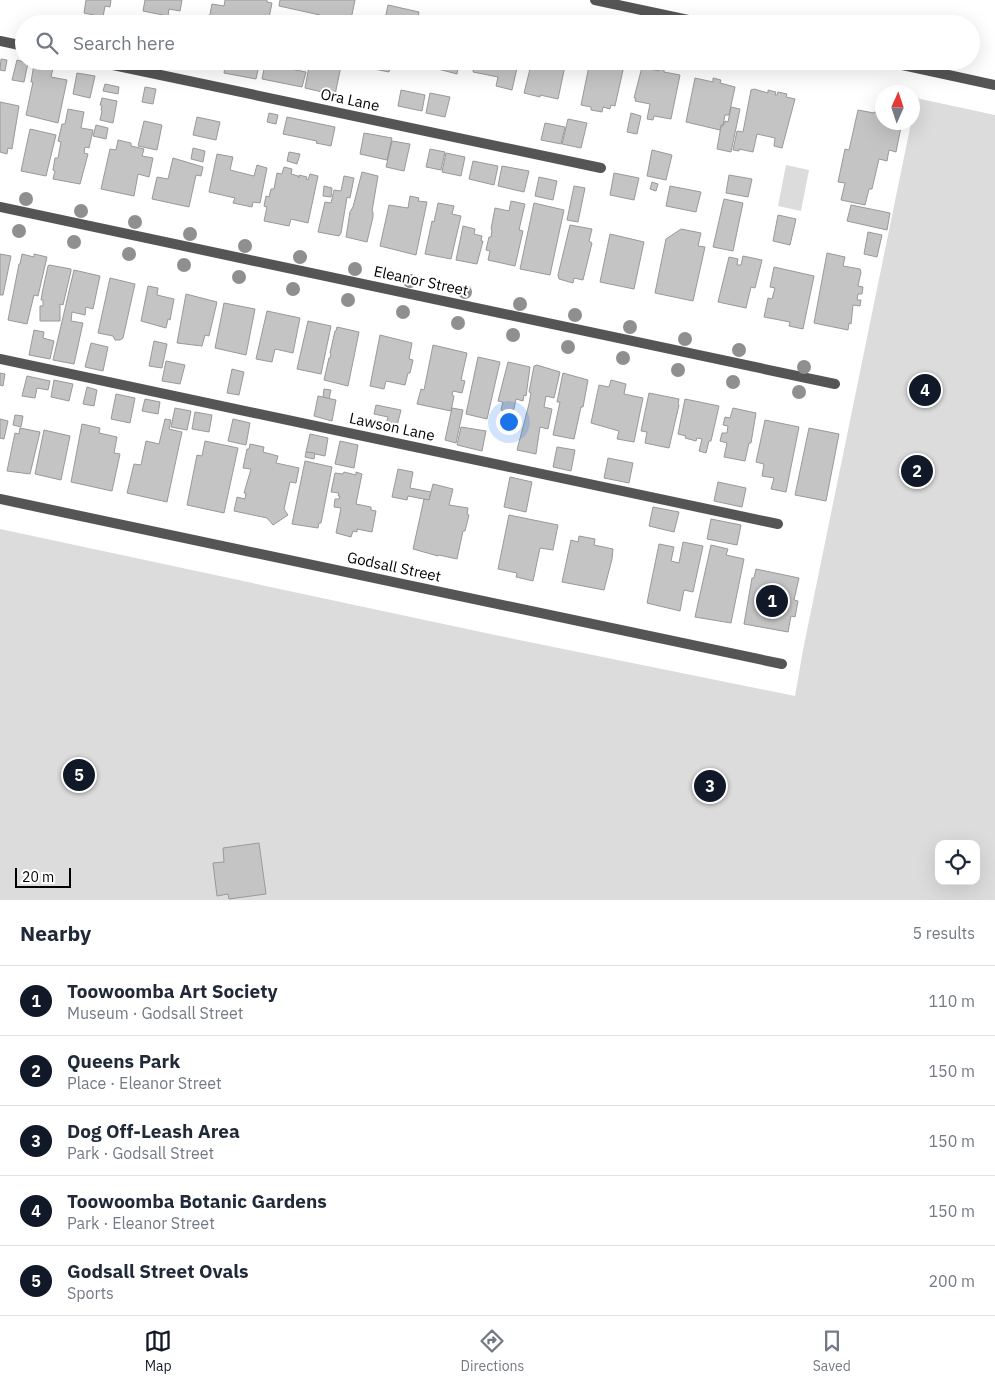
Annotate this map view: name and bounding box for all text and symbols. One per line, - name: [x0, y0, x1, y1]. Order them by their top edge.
- search box: [15, 15, 980, 70]
- icon: search: [33, 29, 61, 57]
- text: Search here: [73, 31, 175, 55]
- street label: Ora Lane: [319, 84, 381, 115]
- north arrow: [875, 85, 920, 130]
- street label: Eleanor Street: [372, 261, 470, 300]
- pin: 4: [909, 371, 941, 409]
- street label: Lawson Lane: [348, 408, 437, 445]
- your location: [496, 409, 522, 435]
- pin: 2: [901, 452, 933, 490]
- street label: Godsall Street: [345, 547, 443, 586]
- pin: 1: [756, 582, 788, 620]
- pin: 5: [63, 756, 95, 794]
- pin: 3: [694, 767, 726, 805]
- map controls: [935, 840, 980, 885]
- button: locate: [935, 840, 980, 885]
- scale bar: [15, 865, 71, 888]
- text: 20 m: [22, 868, 54, 886]
- text: Nearby: [20, 919, 91, 947]
- text: 5 results: [912, 923, 975, 943]
- text: Toowoomba Art Society: [67, 979, 278, 1003]
- text: 1: [31, 991, 41, 1011]
- text: 110 m: [928, 991, 975, 1011]
- text: Museum · Godsall Street: [67, 1003, 243, 1023]
- text: Queens Park: [67, 1049, 180, 1073]
- text: 2: [31, 1061, 41, 1081]
- text: 150 m: [928, 1061, 975, 1081]
- text: Place · Eleanor Street: [67, 1073, 222, 1093]
- text: Dog Off-Leash Area: [67, 1119, 240, 1143]
- text: 3: [31, 1131, 41, 1151]
- text: 150 m: [928, 1131, 975, 1151]
- text: Park · Godsall Street: [67, 1143, 214, 1163]
- text: Toowoomba Botanic Gardens: [67, 1189, 327, 1213]
- text: 4: [31, 1201, 41, 1221]
- text: 150 m: [928, 1201, 975, 1221]
- text: Park · Eleanor Street: [67, 1213, 215, 1233]
- text: Godsall Street Ovals: [67, 1259, 249, 1283]
- text: 5: [31, 1271, 41, 1291]
- text: 200 m: [928, 1271, 975, 1291]
- text: Sports: [67, 1283, 114, 1303]
- tab: Map: [144, 1327, 172, 1375]
- tab: Directions: [461, 1327, 524, 1375]
- tab: Saved: [813, 1327, 851, 1375]

